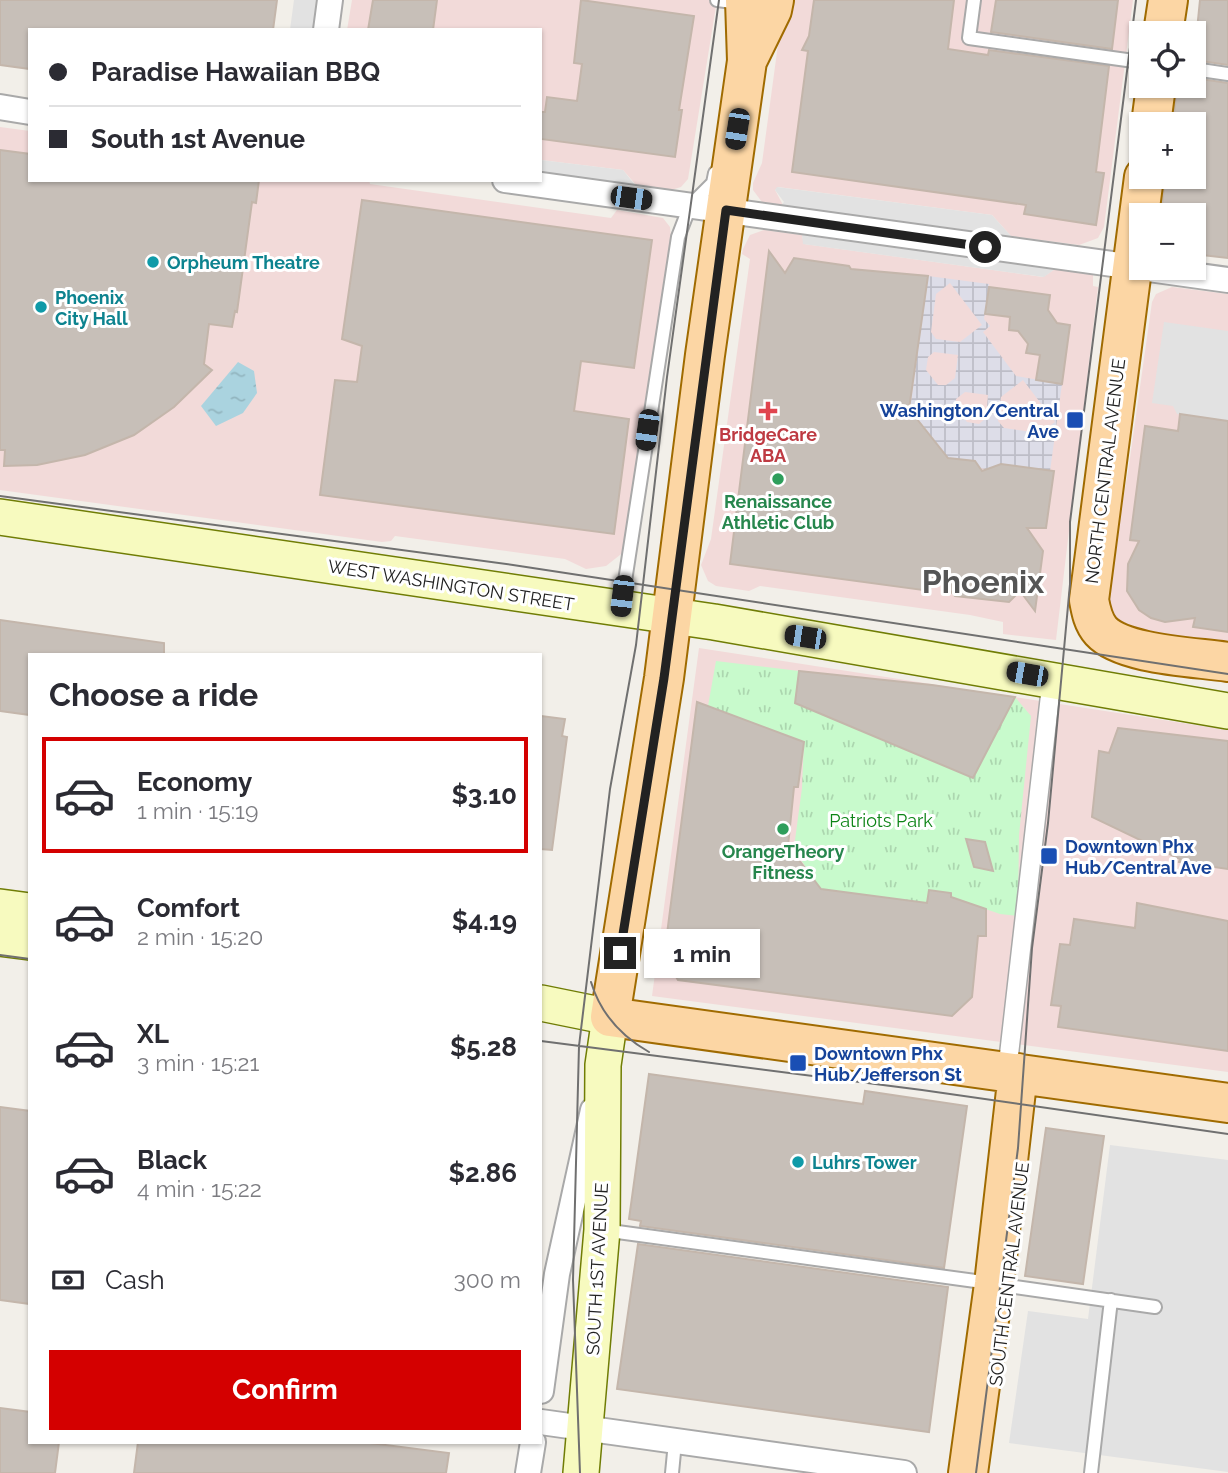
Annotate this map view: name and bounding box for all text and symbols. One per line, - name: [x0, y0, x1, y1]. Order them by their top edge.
- map controls: [1129, 21, 1206, 280]
- button: locate: [1129, 21, 1206, 98]
- text: Paradise Hawaiian BBQ: [91, 57, 380, 87]
- car: [724, 107, 751, 151]
- button: +: [1129, 112, 1206, 189]
- text: South 1st Avenue: [91, 124, 305, 154]
- car: [609, 185, 654, 211]
- button: −: [1129, 203, 1206, 280]
- route start: [969, 231, 1001, 263]
- place label: Orpheum Theatre: [167, 252, 320, 273]
- marker: Orpheum Theatre: [145, 254, 161, 270]
- place label: Phoenix City Hall: [55, 287, 128, 329]
- marker: Phoenix City Hall: [33, 299, 49, 315]
- street label: NORTH CENTRAL AVENUE: [1081, 357, 1129, 585]
- place label: Washington/Central Ave: [880, 400, 1059, 442]
- marker: BridgeCare ABA: [758, 401, 778, 421]
- car: [634, 408, 661, 452]
- marker: Washington/Central Ave: [1065, 410, 1085, 430]
- place label: BridgeCare ABA: [719, 424, 817, 466]
- marker: Renaissance Athletic Club: [770, 471, 786, 487]
- place label: Renaissance Athletic Club: [722, 491, 834, 533]
- street label: WEST WASHINGTON STREET: [326, 555, 576, 615]
- district label: Phoenix: [922, 563, 1044, 600]
- car: [610, 574, 635, 618]
- car: [783, 623, 828, 651]
- car: [1005, 660, 1050, 688]
- text: Choose a ride: [49, 676, 258, 713]
- icon: car: [53, 764, 116, 827]
- text: Economy: [137, 767, 252, 797]
- text: $3.10: [451, 780, 517, 810]
- text: 1 min · 15:19: [137, 797, 258, 824]
- park label: Patriots Park: [829, 810, 933, 831]
- marker: OrangeTheory Fitness: [775, 821, 791, 837]
- place label: Downtown Phx Hub/Central Ave: [1065, 836, 1212, 878]
- place label: OrangeTheory Fitness: [722, 841, 844, 883]
- marker: Downtown Phx Hub/Central Ave: [1039, 846, 1059, 866]
- icon: car: [53, 890, 116, 953]
- text: Comfort: [137, 893, 240, 923]
- text: $4.19: [452, 906, 517, 936]
- text: 2 min · 15:20: [137, 923, 263, 950]
- callout: 1 min: [644, 928, 760, 978]
- route end: [604, 937, 636, 969]
- text: 1 min: [673, 940, 731, 967]
- icon: car: [53, 1016, 116, 1079]
- text: XL: [137, 1019, 169, 1049]
- text: $5.28: [450, 1032, 517, 1062]
- place label: Downtown Phx Hub/Jefferson St: [814, 1043, 962, 1085]
- text: 3 min · 15:21: [137, 1049, 259, 1076]
- marker: Downtown Phx Hub/Jefferson St: [788, 1053, 808, 1073]
- icon: car: [53, 1142, 116, 1205]
- text: Black: [137, 1145, 207, 1175]
- place label: Luhrs Tower: [812, 1152, 917, 1173]
- marker: Luhrs Tower: [790, 1154, 806, 1170]
- text: $2.86: [449, 1158, 517, 1188]
- street label: SOUTH CENTRAL AVENUE: [985, 1161, 1033, 1387]
- text: 4 min · 15:22: [137, 1175, 262, 1202]
- street label: SOUTH 1ST AVENUE: [582, 1182, 612, 1356]
- icon: cash: [49, 1261, 87, 1299]
- text: Cash: [105, 1265, 165, 1295]
- text: 300 m: [454, 1266, 521, 1293]
- button: Confirm: [49, 1350, 521, 1430]

